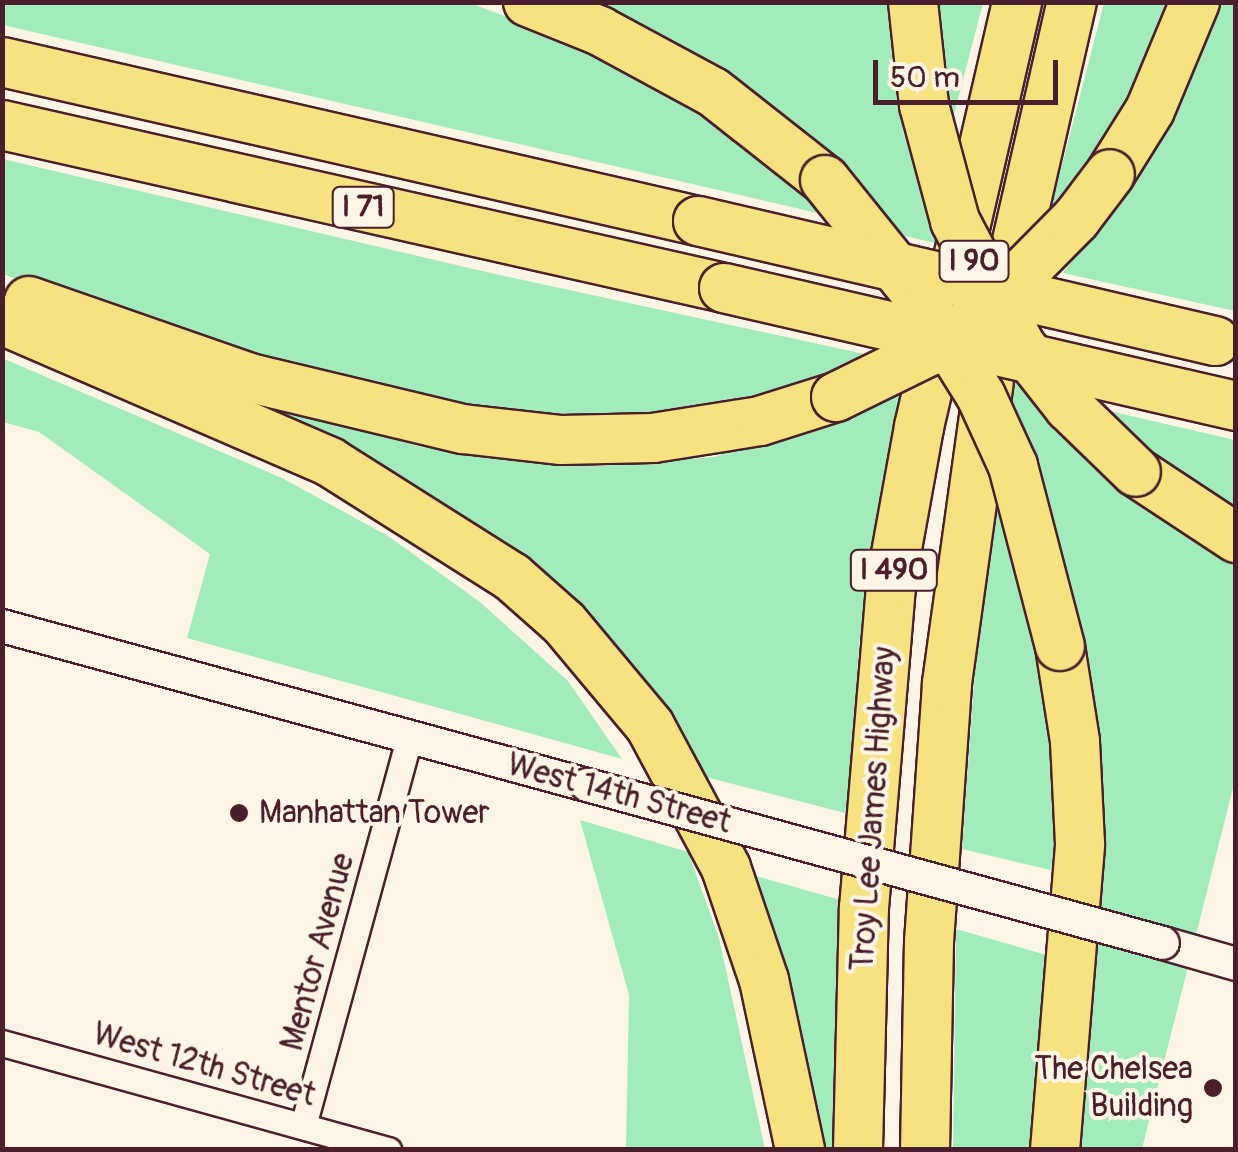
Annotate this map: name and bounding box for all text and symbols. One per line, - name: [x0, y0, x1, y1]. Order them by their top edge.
- scale bar: [878, 40, 1063, 102]
- text: 50 m: [890, 59, 960, 96]
- road number: I 71: [330, 182, 396, 232]
- road number: I 90: [936, 236, 1012, 286]
- road number: I 490: [849, 545, 939, 595]
- street label: Troy Lee James Highway: [844, 646, 904, 972]
- street label: West 14th Street: [503, 746, 735, 842]
- place label: Manhattan Tower: [259, 794, 490, 832]
- marker: Manhattan Tower: [228, 802, 250, 824]
- street label: Mentor Avenue: [273, 849, 363, 1055]
- street label: West 12th Street: [89, 1015, 319, 1115]
- place label: The Chelsea Building: [1034, 1051, 1193, 1126]
- marker: The Chelsea Building: [1202, 1077, 1224, 1099]

